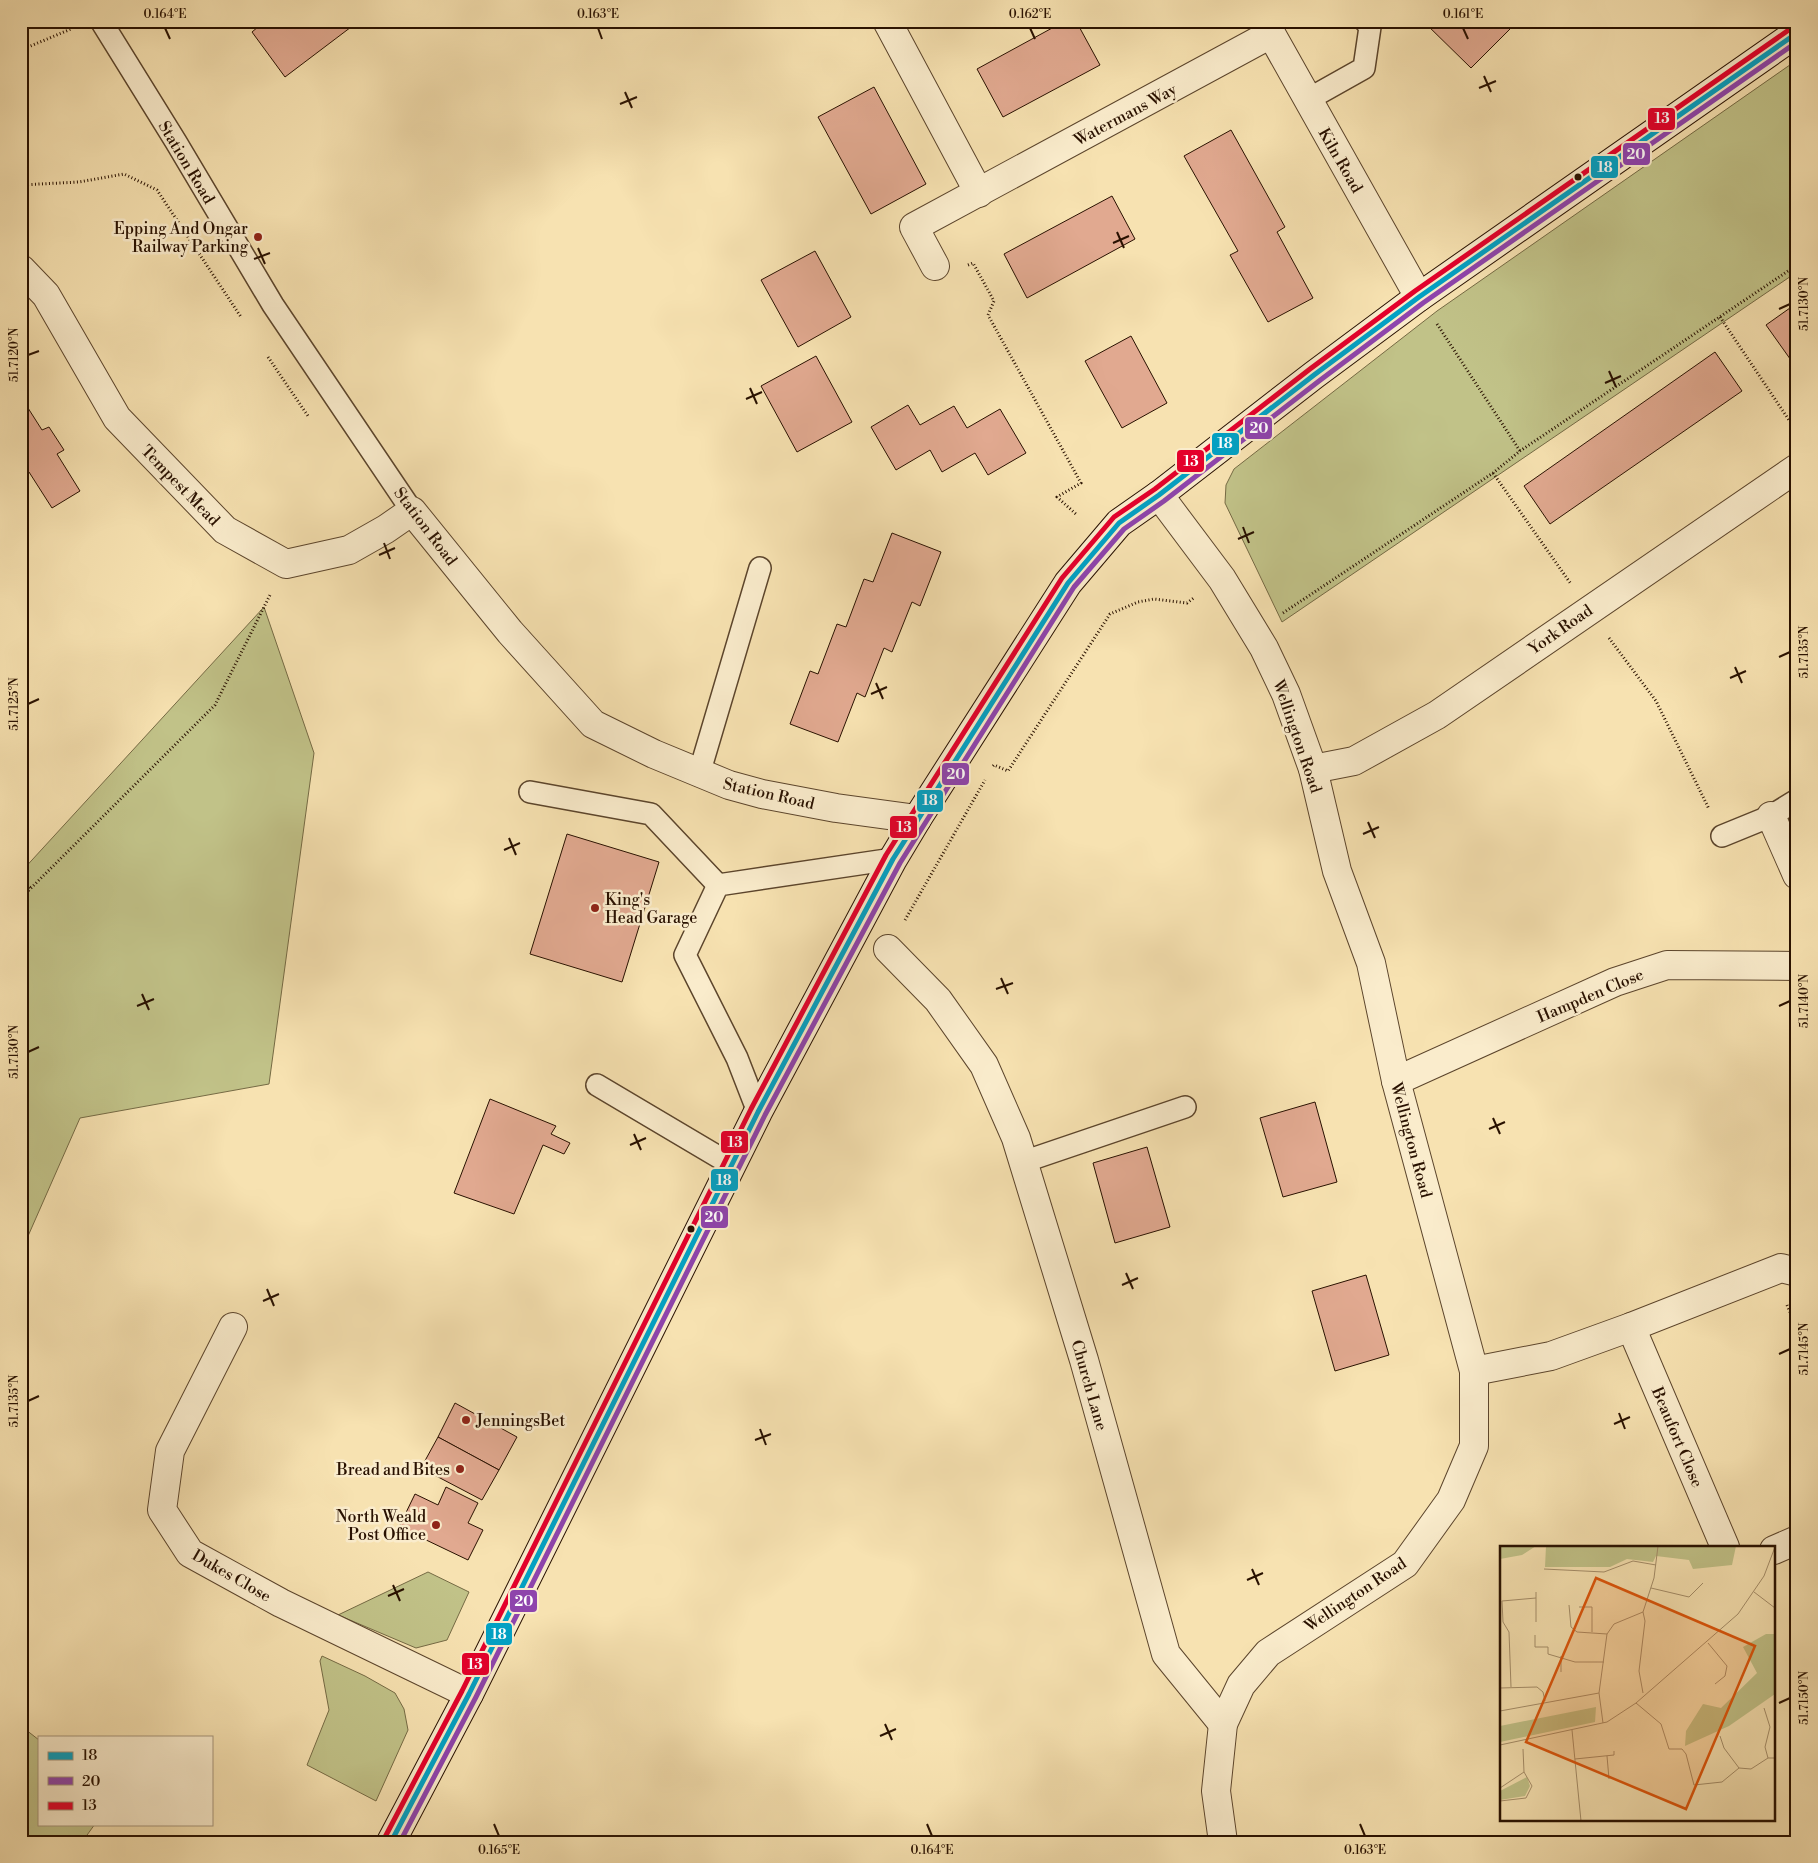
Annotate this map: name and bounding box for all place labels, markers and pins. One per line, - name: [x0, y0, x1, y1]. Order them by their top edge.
- unlabelled marker: [1573, 172, 1583, 182]
- place label: Epping And Ongar Railway Parking: [114, 219, 249, 257]
- marker: Epping And Ongar Railway Parking: [252, 231, 264, 243]
- place label: King's Head Garage: [605, 890, 697, 928]
- marker: King's Head Garage: [589, 902, 601, 914]
- unlabelled marker: [686, 1224, 696, 1234]
- place label: JenningsBet: [475, 1411, 565, 1431]
- marker: JenningsBet: [460, 1414, 472, 1426]
- place label: Bread and Bites: [335, 1460, 450, 1480]
- marker: Bread and Bites: [454, 1463, 466, 1475]
- place label: North Weald Post Office: [336, 1507, 426, 1545]
- marker: North Weald Post Office: [430, 1519, 442, 1531]

